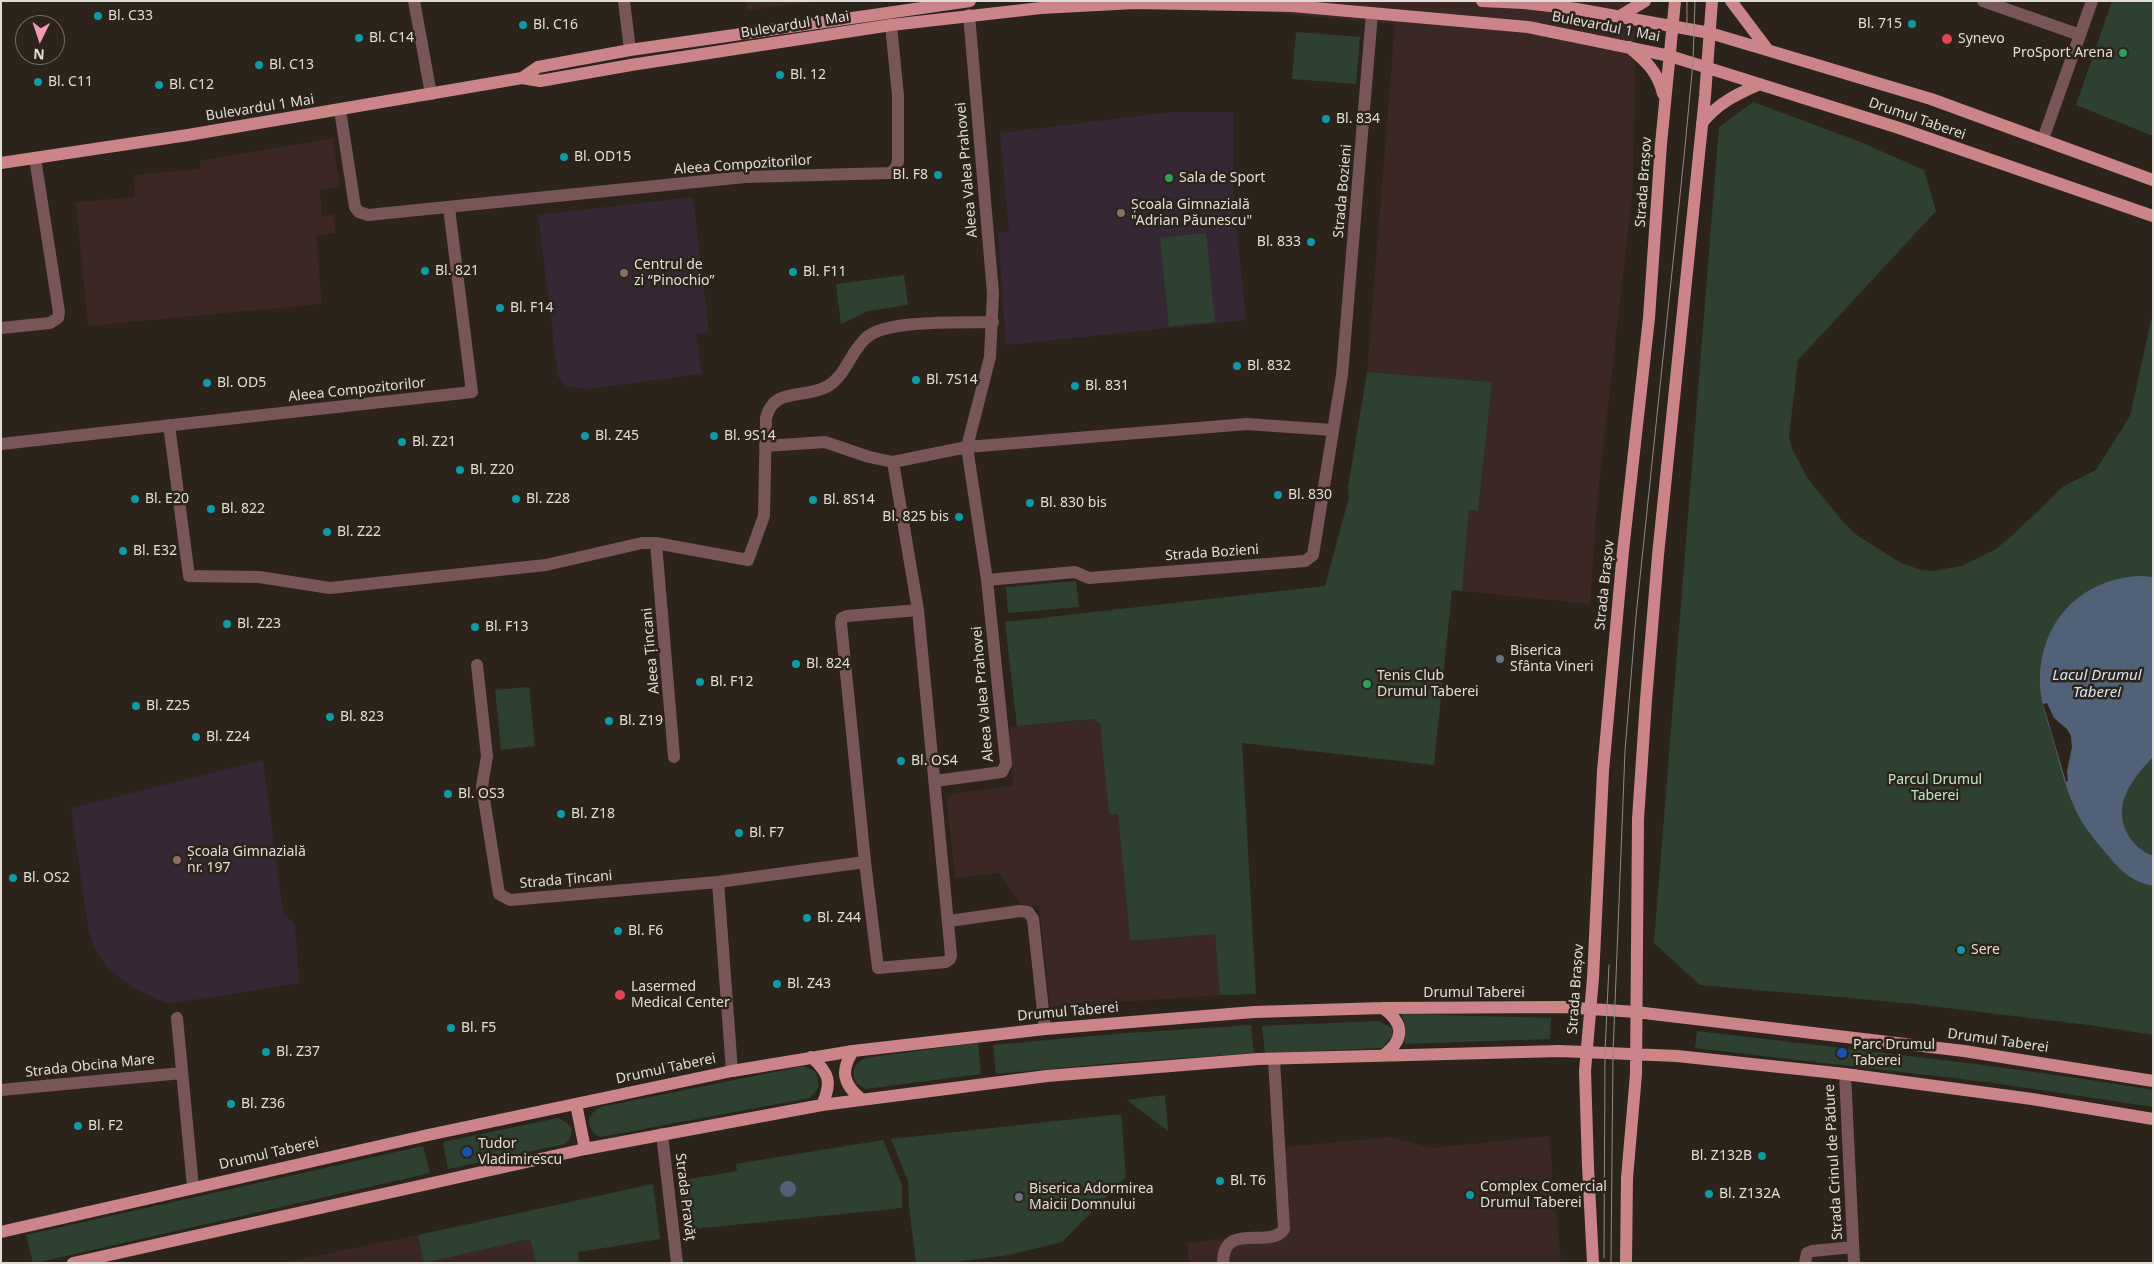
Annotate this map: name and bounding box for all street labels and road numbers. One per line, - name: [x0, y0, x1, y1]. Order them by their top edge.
- street label: Bulevardul 1 Mai: [739, 8, 851, 42]
- street label: Bulevardul 1 Mai: [1551, 8, 1661, 46]
- street label: Bulevardul 1 Mai: [204, 91, 316, 125]
- street label: Drumul Taberei: [1866, 95, 1968, 143]
- street label: Aleea Valea Prahovei: [953, 101, 981, 239]
- street label: Strada Brașov: [1632, 136, 1656, 228]
- street label: Strada Bozieni: [1331, 143, 1355, 239]
- street label: Aleea Compozitorilor: [673, 152, 813, 178]
- street label: Aleea Compozitorilor: [287, 374, 427, 406]
- street label: Strada Brașov: [1592, 539, 1618, 631]
- street label: Strada Bozieni: [1165, 541, 1259, 565]
- street label: Aleea Țincani: [639, 607, 663, 695]
- street label: Aleea Valea Prahovei: [969, 625, 997, 763]
- street label: Strada Țincani: [519, 868, 613, 892]
- street label: Strada Brașov: [1564, 943, 1588, 1035]
- street label: Drumul Taberei: [1423, 985, 1525, 1001]
- street label: Drumul Taberei: [1017, 999, 1119, 1025]
- street label: Drumul Taberei: [1946, 1026, 2050, 1056]
- street label: Drumul Taberei: [615, 1050, 717, 1088]
- street label: Strada Obcina Mare: [24, 1051, 156, 1081]
- street label: Strada Crinul de Pădure: [1822, 1084, 1846, 1240]
- street label: Drumul Taberei: [218, 1134, 320, 1174]
- street label: Strada Pravăț: [671, 1152, 699, 1242]

